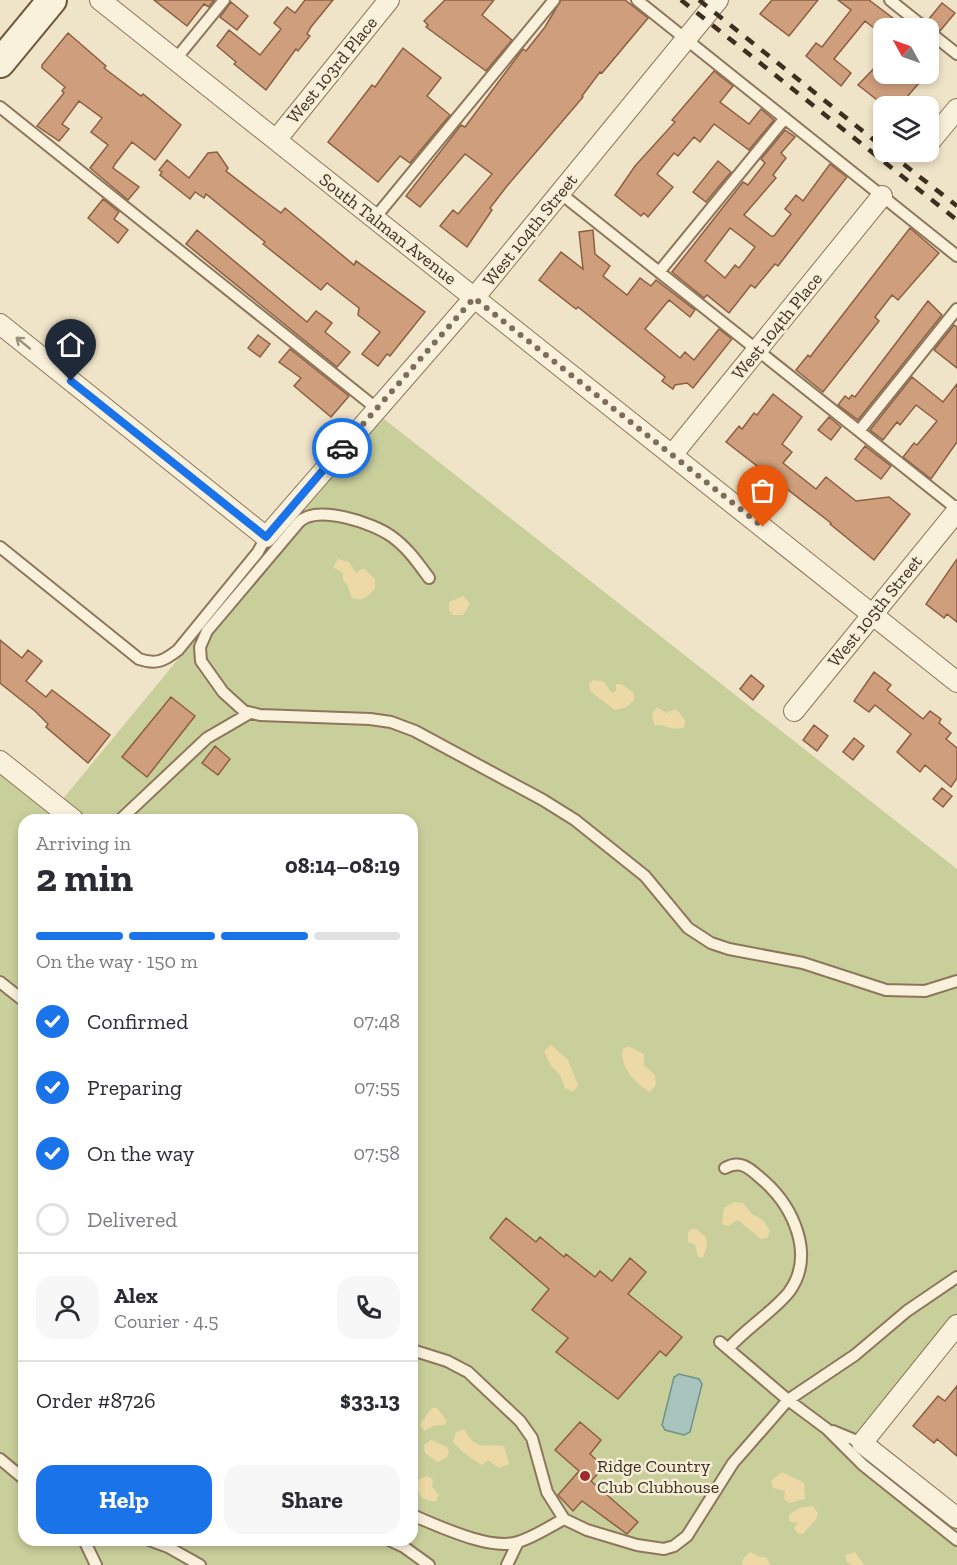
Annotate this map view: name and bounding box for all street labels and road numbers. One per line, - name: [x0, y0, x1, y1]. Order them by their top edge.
- street label: West 103rd Place: [282, 12, 382, 128]
- street label: South Talman Avenue: [315, 168, 461, 290]
- street label: West 104th Street: [478, 169, 582, 291]
- street label: West 104th Place: [727, 268, 827, 384]
- street label: West 105th Street: [823, 550, 927, 671]

